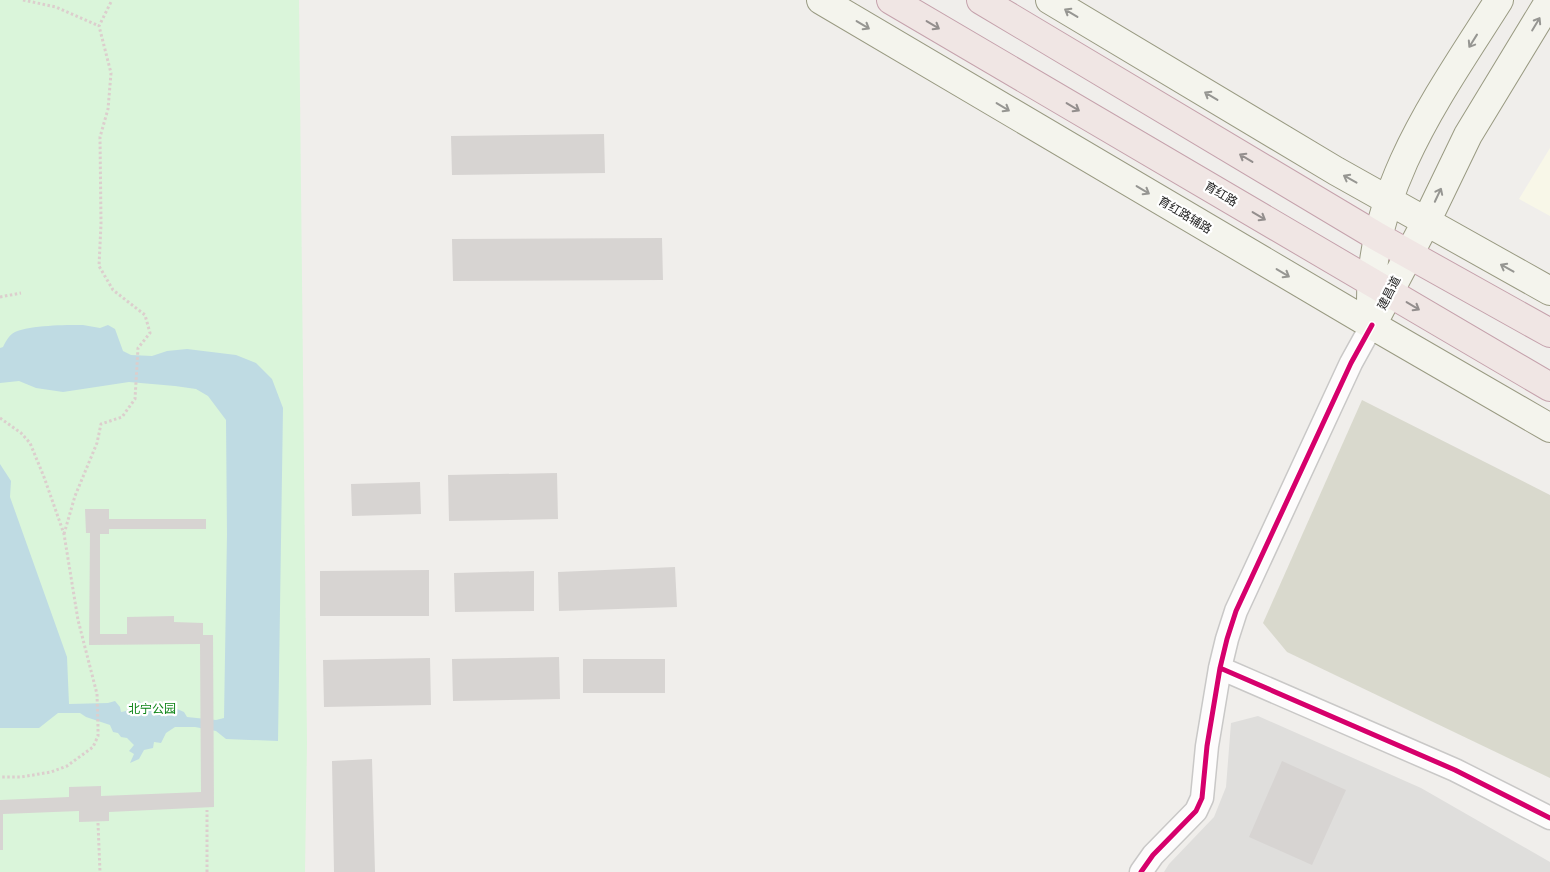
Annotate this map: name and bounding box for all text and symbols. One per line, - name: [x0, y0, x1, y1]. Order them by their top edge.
- one-way arrow: [1065, 7, 1079, 17]
- one-way arrow: [1531, 17, 1541, 31]
- one-way arrow: [855, 20, 869, 30]
- one-way arrow: [926, 20, 940, 30]
- one-way arrow: [1468, 34, 1478, 48]
- one-way arrow: [1204, 91, 1218, 101]
- one-way arrow: [995, 103, 1009, 113]
- one-way arrow: [1066, 103, 1080, 113]
- one-way arrow: [1240, 152, 1254, 162]
- one-way arrow: [1343, 174, 1358, 184]
- street label: 育红路: [1201, 178, 1241, 210]
- one-way arrow: [1135, 185, 1150, 195]
- one-way arrow: [1434, 188, 1444, 203]
- street label: 育红路辅路: [1155, 193, 1215, 237]
- one-way arrow: [1251, 212, 1265, 222]
- one-way arrow: [1500, 263, 1515, 272]
- one-way arrow: [1275, 268, 1289, 278]
- street label: 建昌道: [1374, 273, 1404, 313]
- one-way arrow: [1406, 301, 1421, 311]
- park label: 北宁公园: [128, 701, 176, 717]

